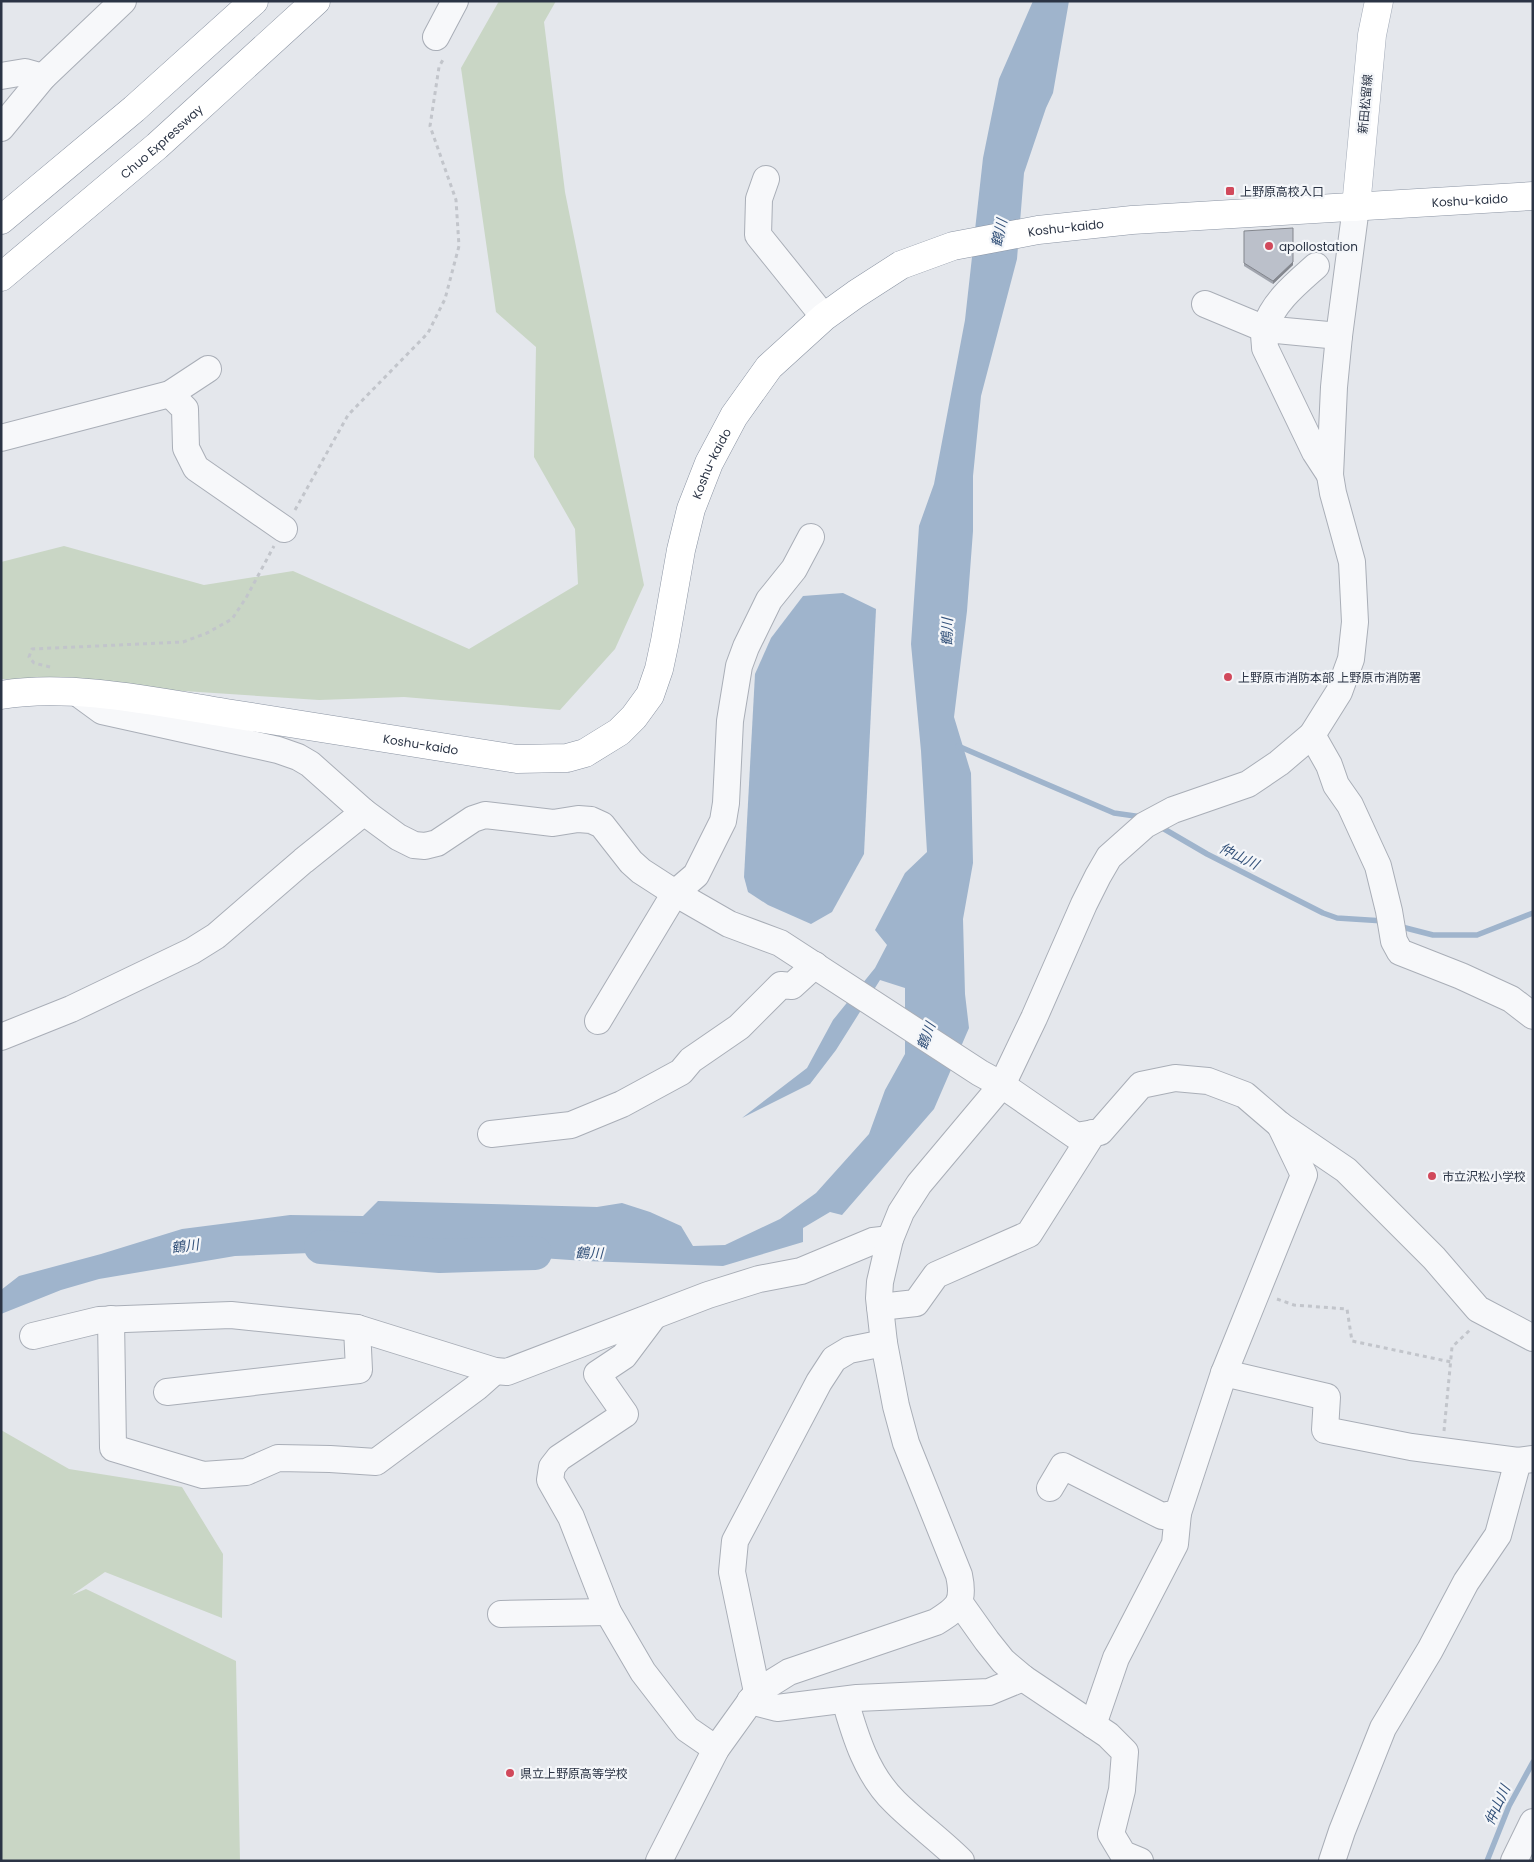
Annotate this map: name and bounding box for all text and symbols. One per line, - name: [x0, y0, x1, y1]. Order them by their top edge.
- street label: 新田松留線: [1354, 73, 1376, 135]
- street label: Chuo Expressway: [116, 100, 206, 182]
- place label: 上野原高校入口: [1240, 183, 1324, 200]
- marker: 上野原高校入口: [1224, 185, 1236, 197]
- street label: Koshu-kaido: [1431, 189, 1509, 211]
- water label: 鶴川: [986, 215, 1012, 249]
- street label: Koshu-kaido: [1026, 215, 1105, 240]
- place label: apollostation: [1279, 238, 1358, 255]
- marker: apollostation: [1263, 240, 1275, 252]
- street label: Koshu-kaido: [687, 425, 735, 501]
- water label: 鶴川: [937, 616, 957, 646]
- place label: 上野原市消防本部 上野原市消防署: [1238, 669, 1421, 686]
- marker: 上野原市消防本部 上野原市消防署: [1222, 671, 1234, 683]
- street label: Koshu-kaido: [382, 729, 460, 758]
- water label: 仲山川: [1216, 838, 1264, 875]
- water label: 鶴川: [912, 1018, 941, 1053]
- place label: 市立沢松小学校: [1442, 1168, 1526, 1185]
- marker: 市立沢松小学校: [1426, 1170, 1438, 1182]
- water label: 鶴川: [170, 1234, 202, 1258]
- water label: 鶴川: [575, 1243, 605, 1263]
- place label: 県立上野原高等学校: [520, 1765, 628, 1782]
- marker: 県立上野原高等学校: [504, 1767, 516, 1779]
- water label: 仲山川: [1479, 1780, 1515, 1828]

